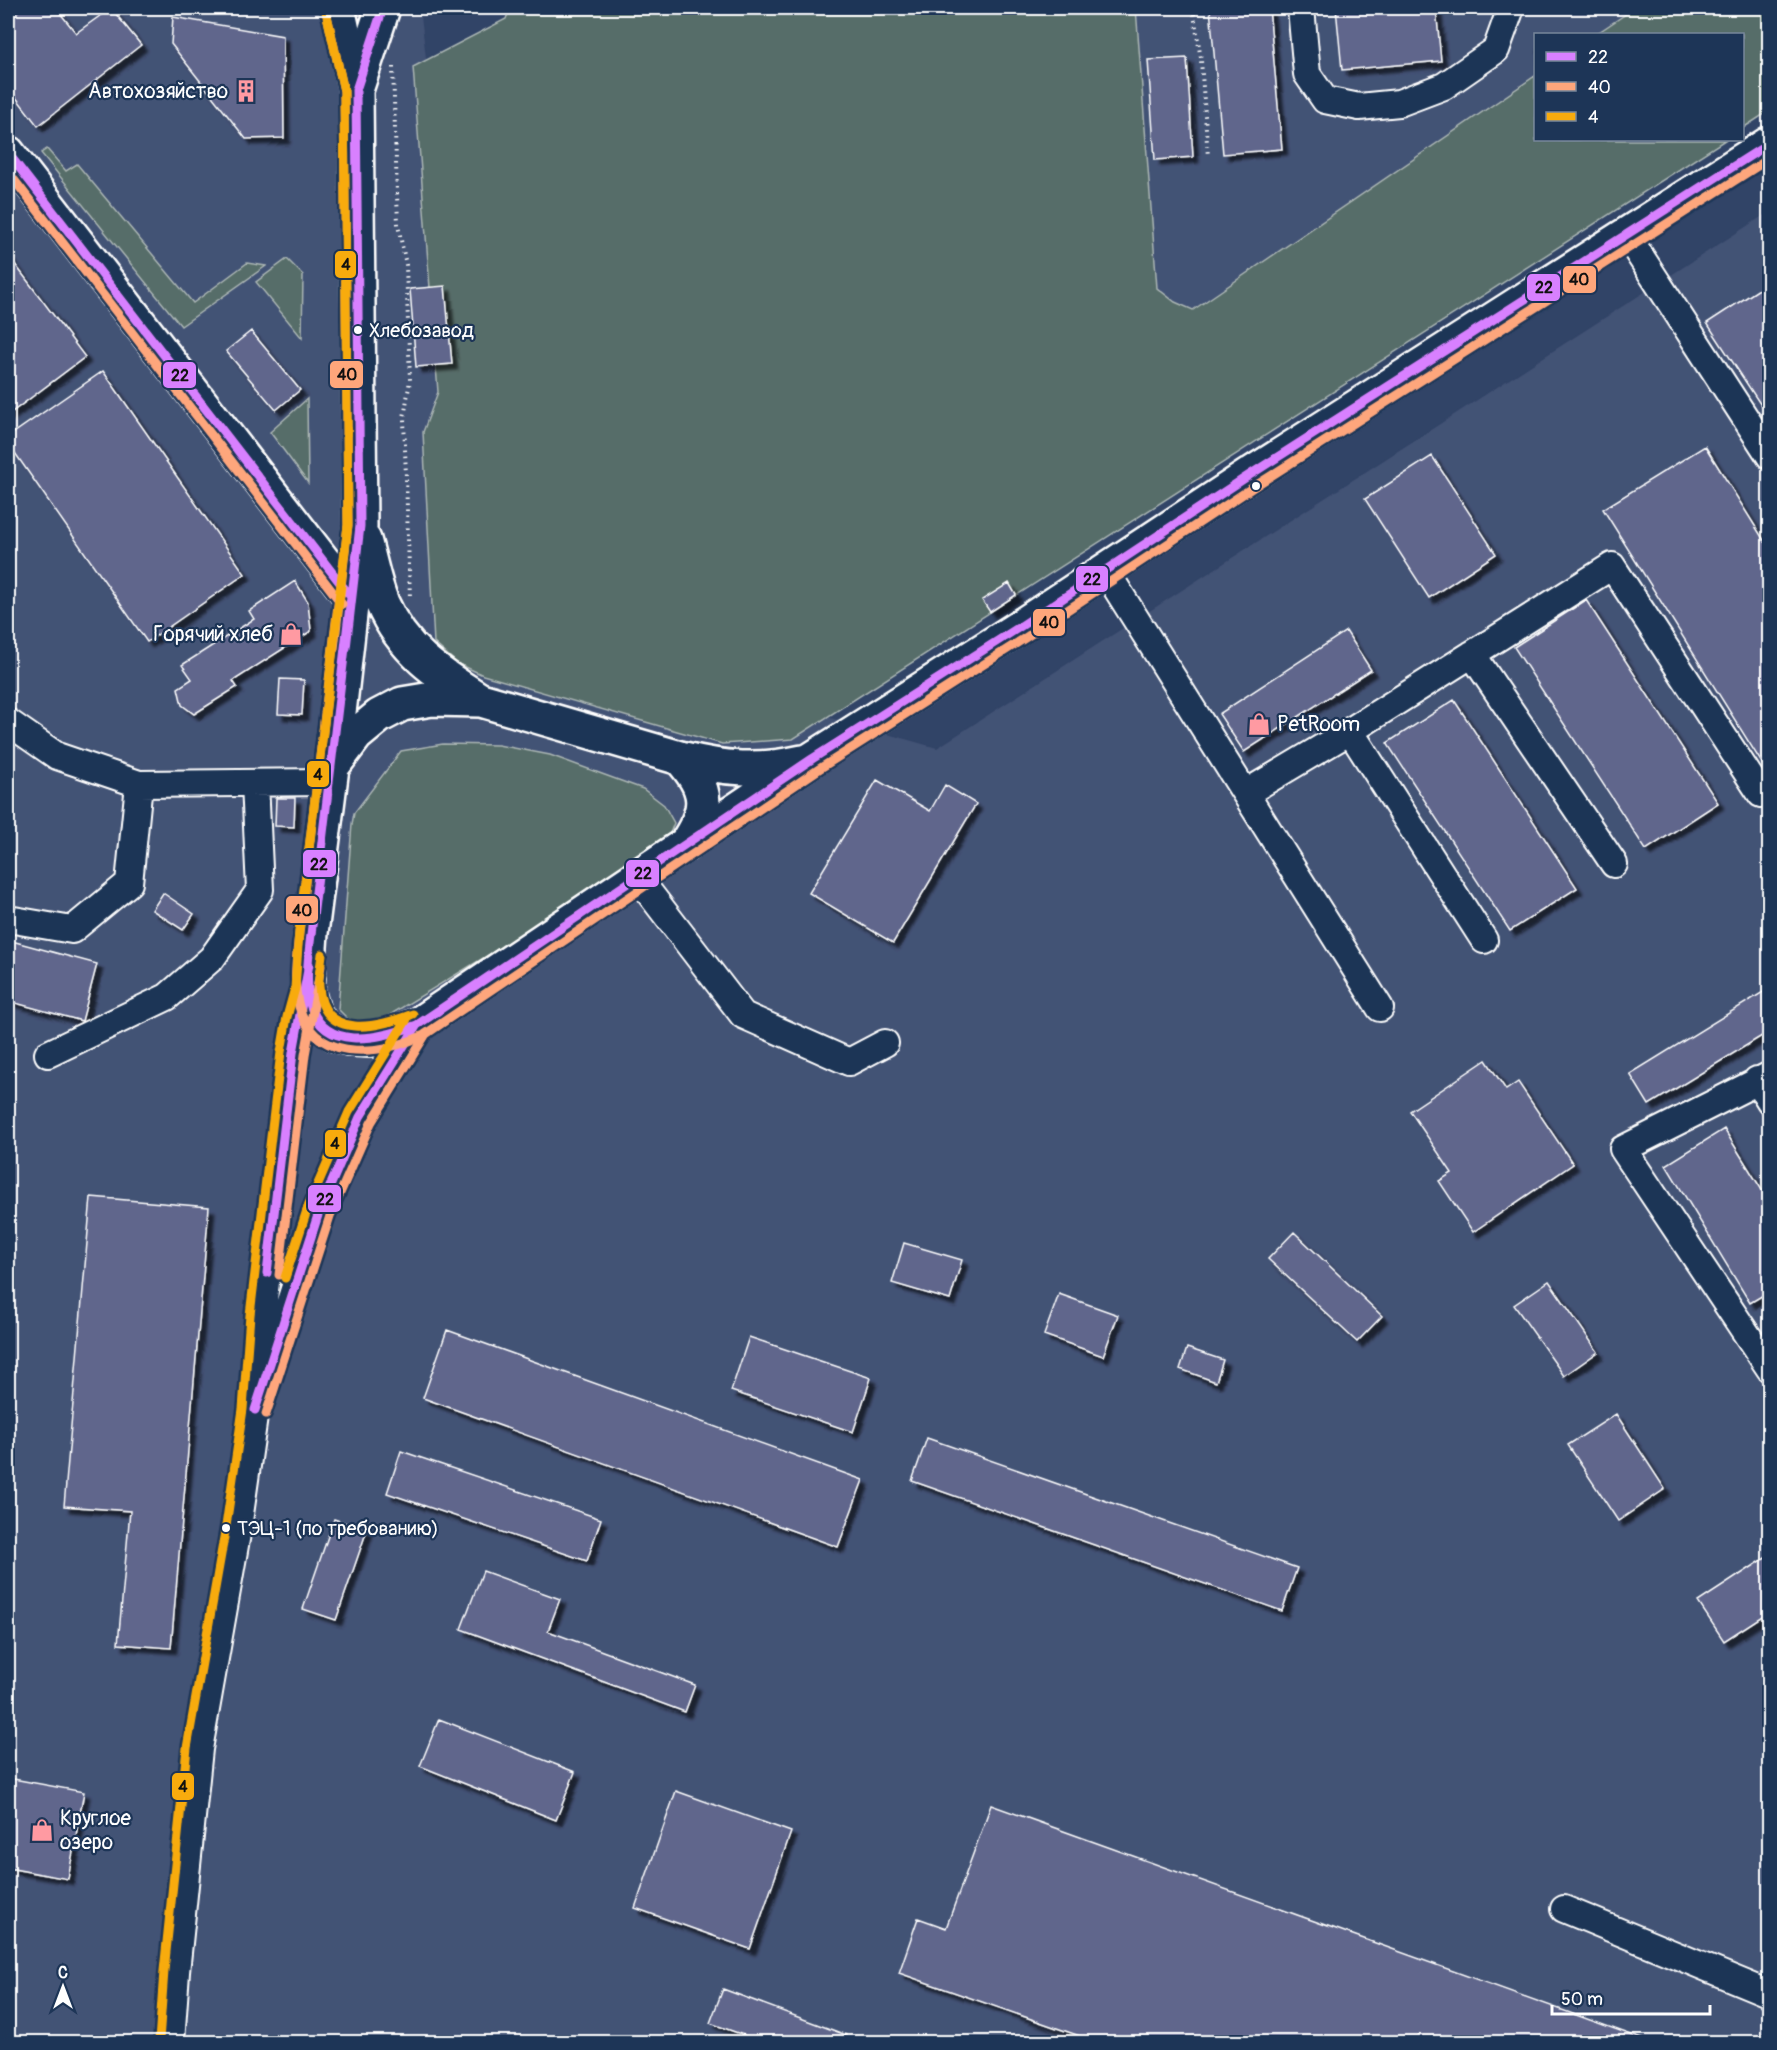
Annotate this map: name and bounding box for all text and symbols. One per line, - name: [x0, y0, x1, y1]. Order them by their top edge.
- legend: [1534, 33, 1744, 141]
- text: 22: [1588, 46, 1608, 69]
- text: 40: [1588, 76, 1611, 99]
- place label: Автохозяйство: [88, 78, 228, 105]
- building icon: Автохозяйство: [233, 78, 259, 104]
- text: 4: [1588, 106, 1599, 129]
- line badge: 4: [334, 250, 357, 279]
- text: 4: [341, 255, 351, 275]
- line badge: 40: [1562, 265, 1597, 294]
- text: 40: [1569, 270, 1589, 290]
- line badge: 22: [1526, 273, 1561, 302]
- text: 22: [1535, 278, 1553, 298]
- place label: Хлебозавод: [369, 318, 474, 343]
- marker: Хлебозавод: [352, 324, 364, 336]
- line badge: 40: [329, 360, 364, 389]
- line badge: 22: [162, 361, 197, 389]
- text: 40: [337, 365, 357, 385]
- text: 22: [171, 366, 189, 386]
- unlabelled marker: [1250, 480, 1262, 492]
- line badge: 22: [1075, 565, 1109, 593]
- text: 22: [1083, 570, 1101, 590]
- line badge: 40: [1032, 608, 1066, 637]
- text: 40: [1039, 613, 1059, 633]
- place label: Горячий хлеб: [153, 621, 273, 648]
- shop icon: Горячий хлеб: [278, 621, 304, 647]
- shop icon: PetRoom: [1246, 711, 1272, 737]
- place label: PetRoom: [1277, 711, 1360, 738]
- line badge: 4: [306, 760, 330, 788]
- text: 4: [313, 765, 323, 785]
- line badge: 22: [302, 849, 337, 878]
- text: 22: [310, 855, 328, 875]
- line badge: 22: [625, 859, 660, 888]
- text: 22: [634, 864, 652, 884]
- line badge: 40: [285, 895, 319, 924]
- text: 40: [292, 901, 312, 921]
- line badge: 4: [324, 1129, 347, 1158]
- text: 4: [330, 1134, 340, 1154]
- line badge: 22: [307, 1184, 342, 1213]
- text: 22: [316, 1190, 334, 1210]
- place label: ТЭЦ-1 (по требованию): [237, 1516, 439, 1541]
- marker: ТЭЦ-1 (по требованию): [220, 1522, 232, 1534]
- line badge: 4: [171, 1772, 195, 1801]
- text: 4: [178, 1777, 188, 1797]
- place label: Круглое озеро: [60, 1805, 131, 1856]
- shop icon: Круглое озеро: [29, 1817, 55, 1843]
- north arrow: [33, 1957, 93, 2017]
- text: С: [58, 1963, 68, 1983]
- scale bar: [1552, 1978, 1710, 2016]
- text: 50 m: [1561, 1988, 1603, 2011]

